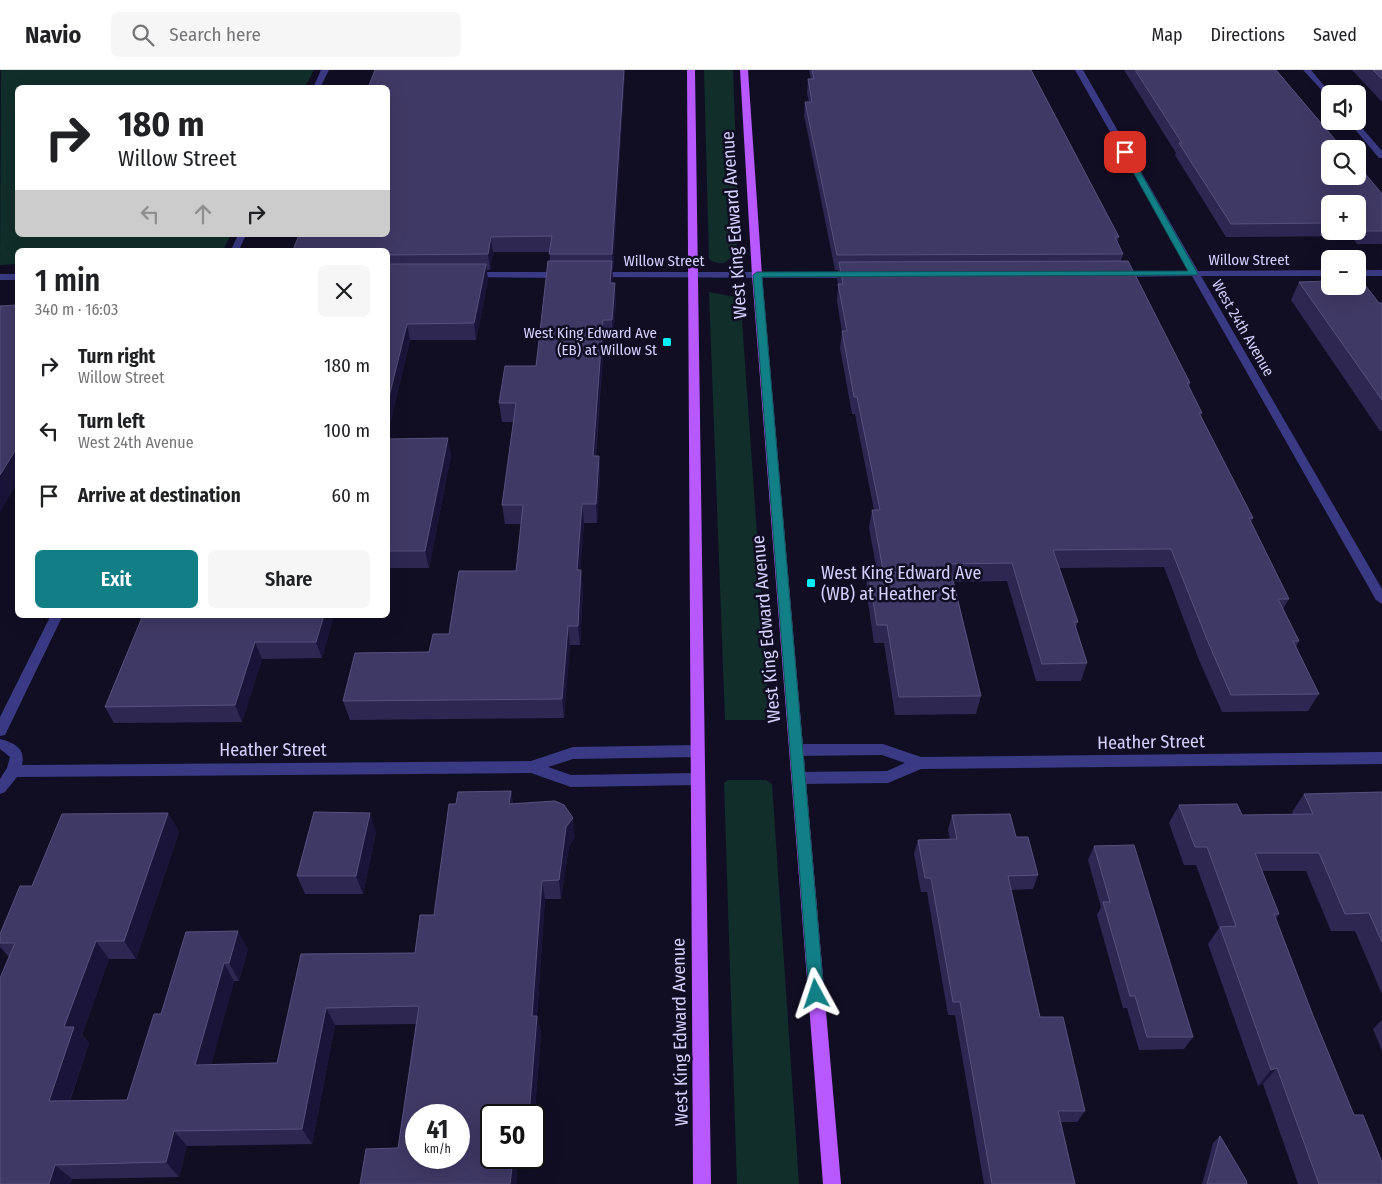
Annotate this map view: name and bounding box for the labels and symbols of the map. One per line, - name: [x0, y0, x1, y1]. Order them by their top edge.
- street label: West King Edward Avenue: [716, 130, 752, 320]
- pin: [1104, 131, 1146, 173]
- street label: Willow Street: [1209, 251, 1290, 269]
- street label: Willow Street: [624, 252, 705, 270]
- street label: West 24th Avenue: [1208, 277, 1278, 379]
- place label: West King Edward Ave (EB) at Willow St: [523, 324, 657, 359]
- marker: West King Edward Ave (EB) at Willow St: [661, 336, 673, 348]
- street label: West King Edward Avenue: [747, 534, 785, 724]
- place label: West King Edward Ave (WB) at Heather St: [821, 562, 981, 605]
- marker: West King Edward Ave (WB) at Heather St: [805, 577, 817, 589]
- street label: Heather Street: [1097, 730, 1205, 754]
- street label: Heather Street: [219, 739, 327, 761]
- street label: West King Edward Avenue: [667, 938, 693, 1126]
- position arrow: [789, 967, 841, 1019]
- speed limit sign: 50: [480, 1104, 545, 1169]

